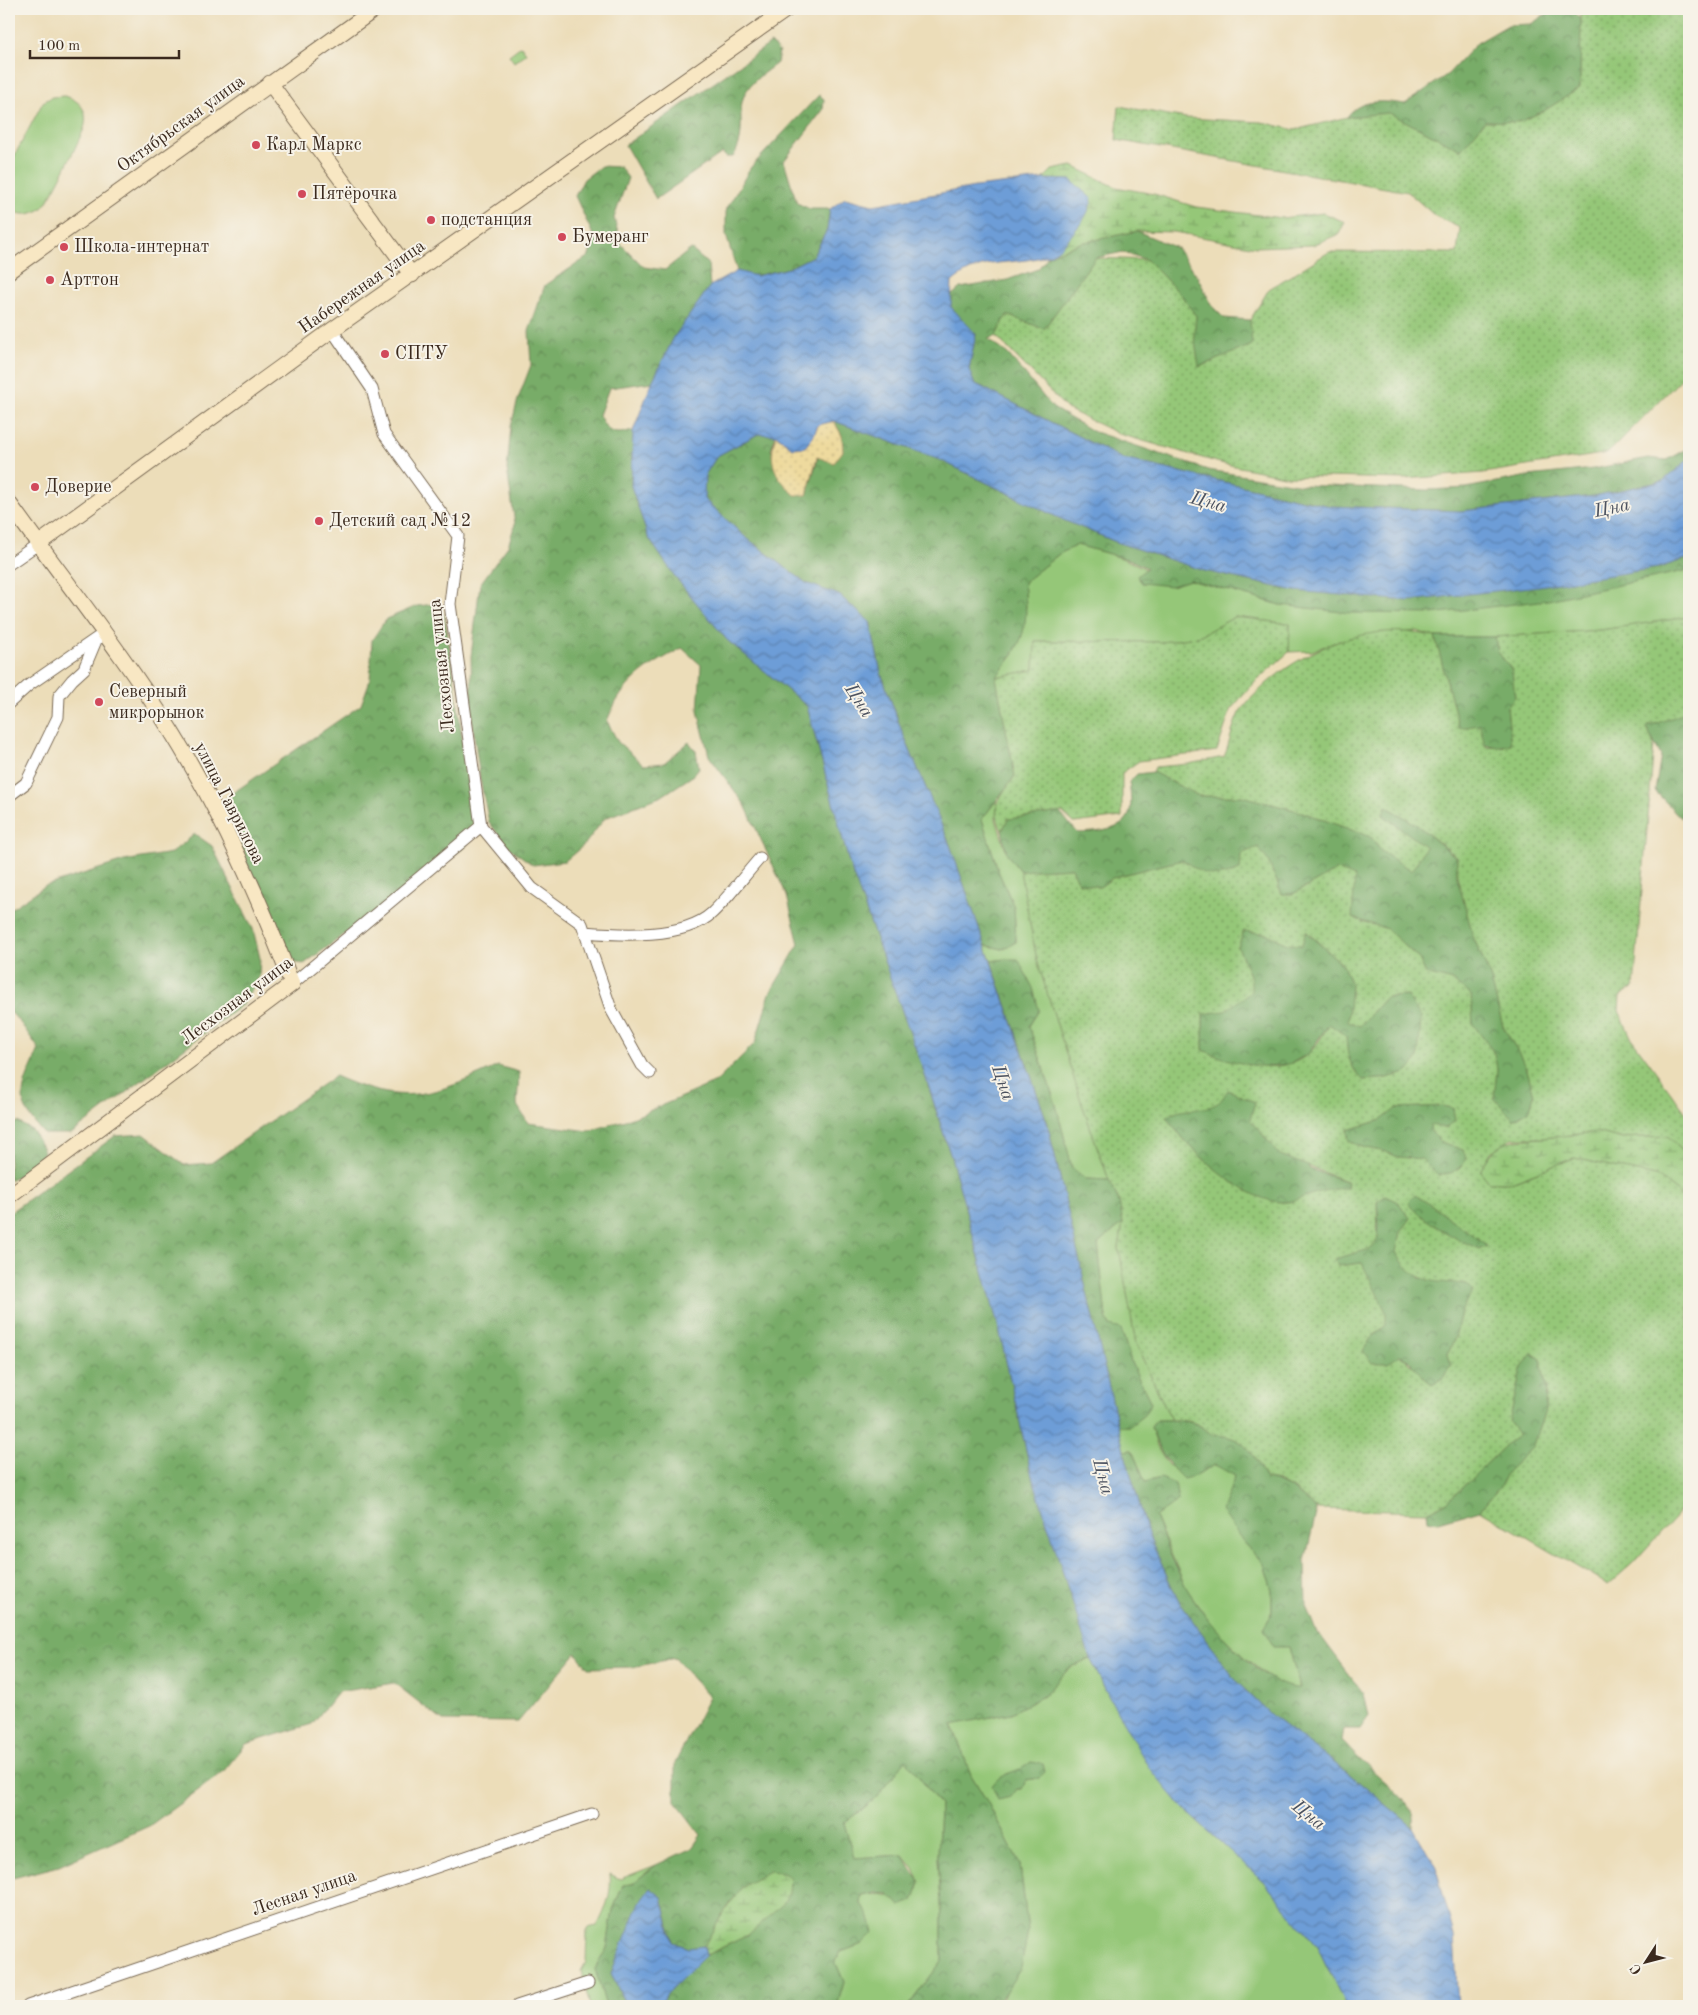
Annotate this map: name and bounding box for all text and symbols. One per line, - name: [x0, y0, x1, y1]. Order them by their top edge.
- scale bar: [30, 28, 179, 60]
- text: 100 m: [38, 39, 80, 54]
- street label: Октябрьская улица: [114, 72, 248, 176]
- place label: Карл Маркс: [266, 136, 362, 154]
- marker: Карл Маркс: [250, 139, 262, 151]
- place label: Пятёрочка: [312, 185, 398, 203]
- marker: Пятёрочка: [296, 188, 308, 200]
- place label: подстанция: [441, 211, 532, 229]
- marker: подстанция: [425, 214, 437, 226]
- place label: Бумеранг: [572, 228, 649, 246]
- marker: Бумеранг: [556, 231, 568, 243]
- street label: Набережная улица: [295, 237, 429, 337]
- place label: Школа-интернат: [74, 238, 209, 256]
- marker: Школа-интернат: [58, 241, 70, 253]
- place label: Арттон: [60, 271, 119, 289]
- marker: Арттон: [44, 274, 56, 286]
- place label: СПТУ: [395, 345, 448, 363]
- marker: СПТУ: [379, 348, 391, 360]
- place label: Доверие: [45, 478, 111, 496]
- marker: Доверие: [29, 481, 41, 493]
- water label: Цна: [1187, 489, 1228, 517]
- water label: Цна: [1591, 496, 1632, 522]
- place label: Детский сад №12: [329, 512, 471, 530]
- marker: Детский сад №12: [313, 515, 325, 527]
- street label: Лесхозная улица: [426, 598, 458, 734]
- water label: Цна: [840, 680, 876, 721]
- place label: Северный микрорынок: [109, 683, 204, 722]
- marker: Северный микрорынок: [93, 696, 105, 708]
- street label: улица Гаврилова: [191, 739, 267, 867]
- street label: Лесхозная улица: [178, 953, 296, 1049]
- water label: Цна: [987, 1062, 1017, 1103]
- water label: Цна: [1088, 1456, 1116, 1497]
- water label: Цна: [1287, 1797, 1328, 1835]
- street label: Лесная улица: [249, 1867, 359, 1919]
- north arrow: [1620, 1938, 1670, 1988]
- text: С: [1628, 1961, 1645, 1977]

